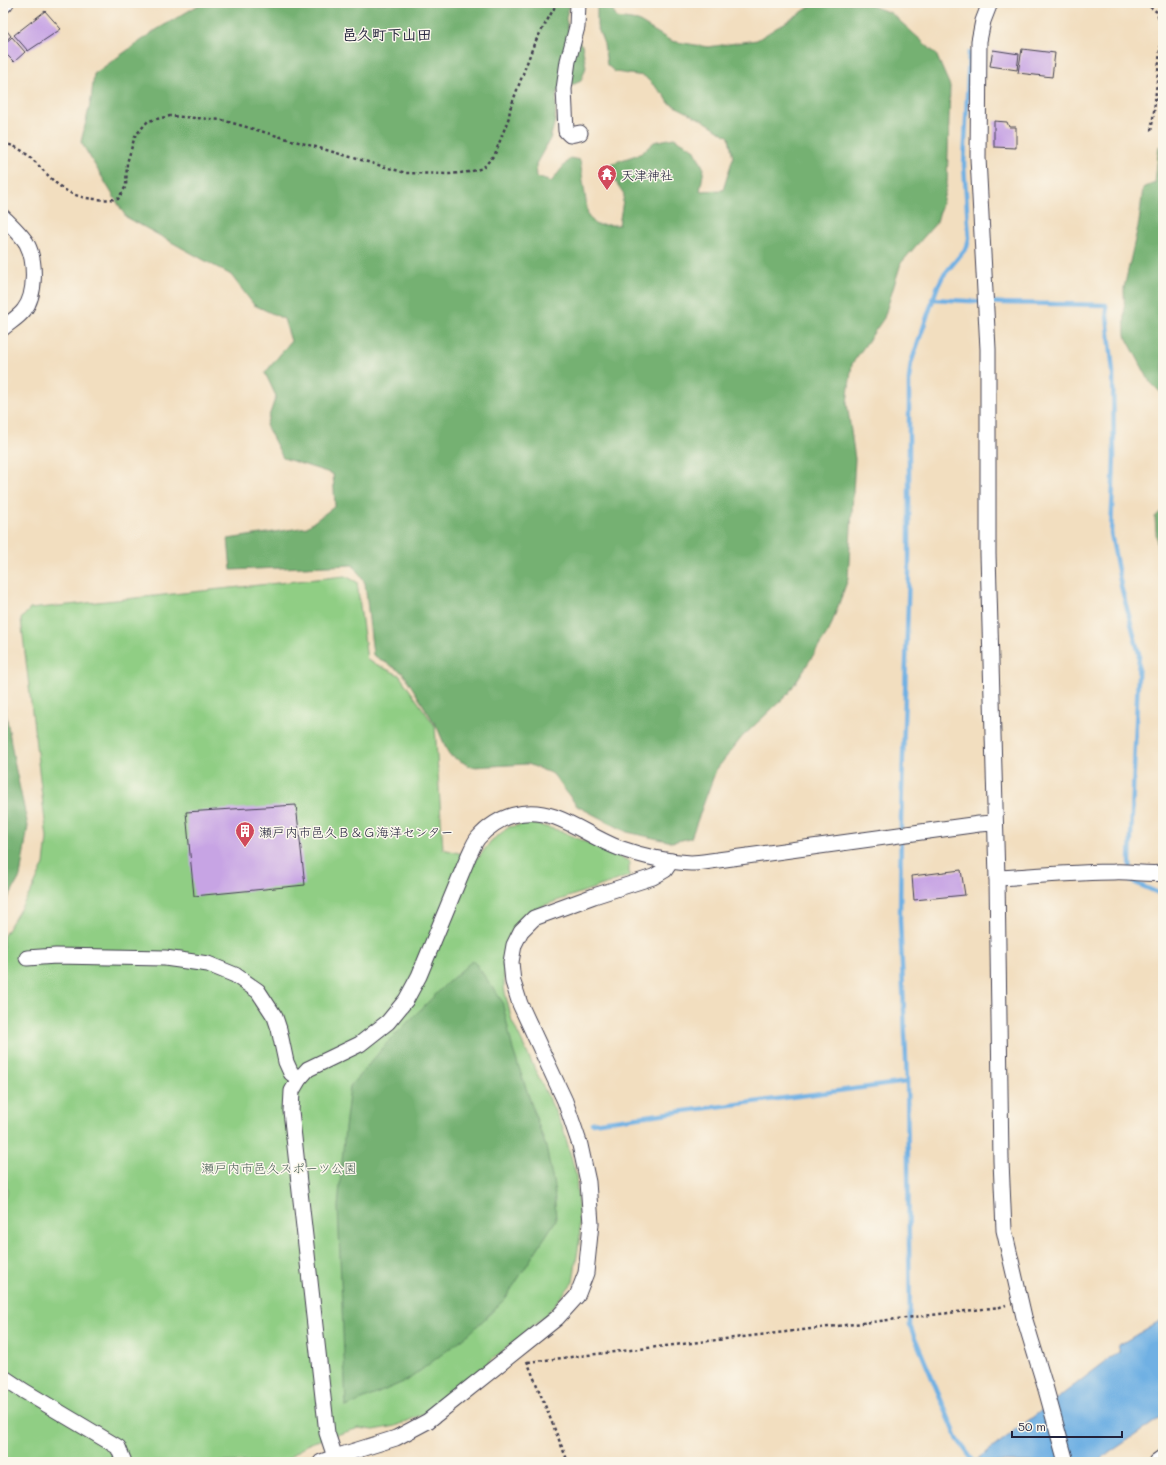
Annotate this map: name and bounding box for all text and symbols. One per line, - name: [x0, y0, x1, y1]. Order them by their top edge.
- district label: 邑久町下山田: [342, 24, 432, 44]
- temple icon: 天津神社: [596, 163, 618, 191]
- place label: 天津神社: [621, 166, 673, 183]
- building icon: 瀬戸内市邑久Ｂ＆Ｇ海洋センター: [234, 820, 256, 848]
- place label: 瀬戸内市邑久Ｂ＆Ｇ海洋センター: [259, 823, 453, 840]
- park label: 瀬戸内市邑久スポーツ公園: [201, 1159, 357, 1176]
- scale bar: [1012, 1413, 1122, 1439]
- text: 50 m: [1018, 1418, 1046, 1434]

